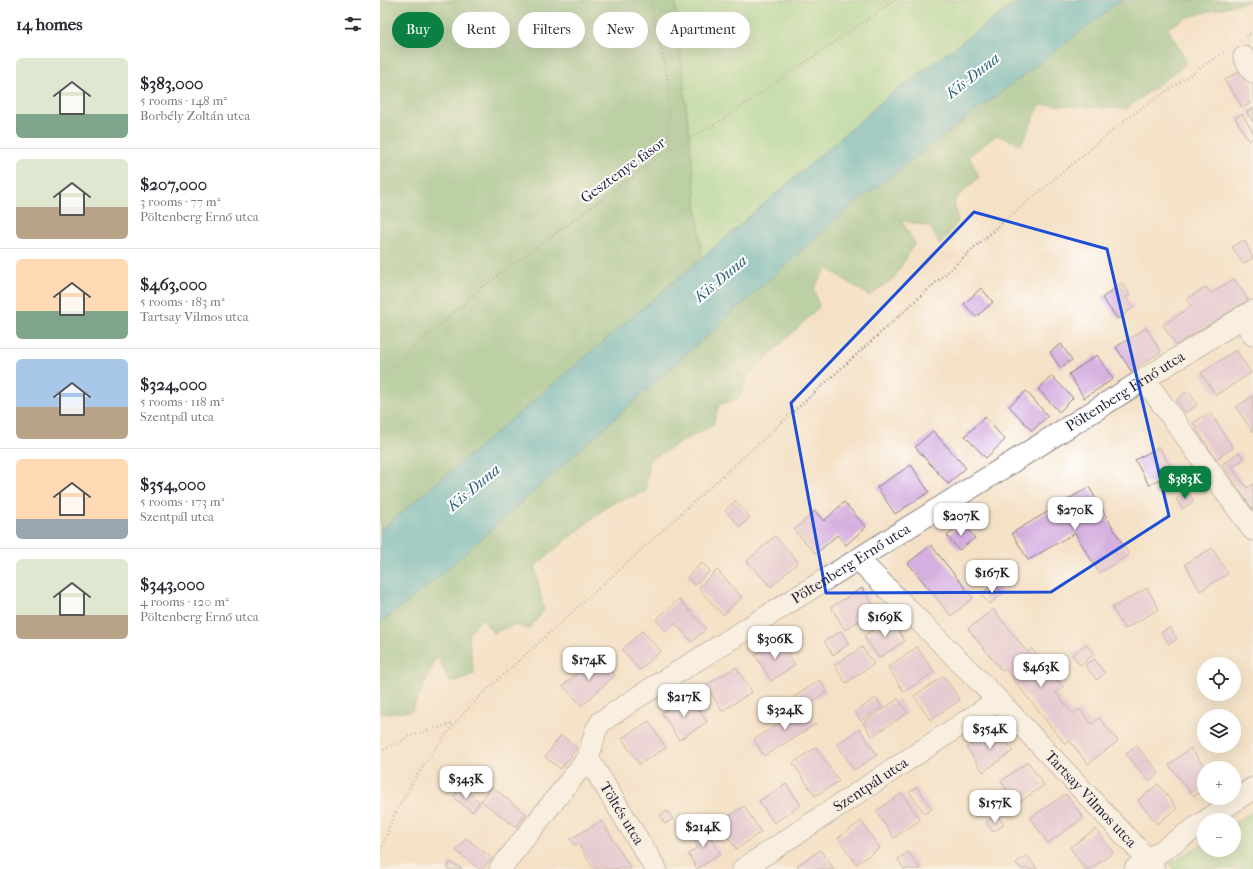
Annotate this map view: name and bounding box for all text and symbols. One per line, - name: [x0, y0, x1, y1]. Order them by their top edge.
- chip: Buy: [392, 12, 444, 48]
- chip: Rent: [452, 12, 510, 48]
- chip: Filters: [518, 12, 585, 48]
- chip: New: [593, 12, 648, 48]
- chip: Apartment: [656, 12, 750, 48]
- icon: filters: [342, 13, 364, 35]
- text: 14 homes: [16, 14, 83, 34]
- water label: Kis-Duna: [941, 48, 1003, 103]
- text: $383,000: [140, 73, 204, 93]
- icon: home: [48, 74, 96, 122]
- text: 5 rooms · 148 m²: [140, 93, 227, 108]
- text: Borbély Zoltán utca: [140, 108, 250, 123]
- street label: Gesztenye fasor: [577, 133, 670, 207]
- text: $207,000: [140, 174, 207, 194]
- icon: home: [48, 175, 96, 223]
- text: 3 rooms · 77 m²: [140, 194, 220, 209]
- text: Pöltenberg Ernő utca: [140, 209, 259, 224]
- water label: Kis-Duna: [689, 251, 751, 307]
- text: $463,000: [140, 274, 207, 294]
- icon: home: [48, 275, 96, 323]
- text: 5 rooms · 183 m²: [140, 294, 225, 309]
- text: Tartsay Vilmos utca: [140, 309, 249, 324]
- street label: Pöltenberg Ernő utca: [1062, 347, 1189, 435]
- text: $324,000: [140, 374, 207, 394]
- icon: home: [48, 375, 96, 423]
- text: 5 rooms · 118 m²: [140, 394, 224, 409]
- text: Szentpál utca: [140, 409, 214, 424]
- water label: Kis-Duna: [442, 460, 504, 516]
- pin: $383K: [1157, 466, 1213, 500]
- text: $383K: [1168, 471, 1202, 486]
- text: $354,000: [140, 474, 206, 494]
- icon: home: [48, 475, 96, 523]
- text: 5 rooms · 173 m²: [140, 494, 224, 509]
- pin: $270K: [1047, 497, 1103, 531]
- text: $270K: [1057, 502, 1093, 517]
- pin: $207K: [933, 503, 989, 537]
- text: $207K: [943, 508, 979, 523]
- text: Szentpál utca: [140, 509, 214, 524]
- street label: Pöltenberg Ernő utca: [788, 519, 914, 608]
- pin: $167K: [964, 560, 1020, 594]
- text: $167K: [975, 565, 1009, 580]
- text: $343,000: [140, 574, 205, 594]
- icon: home: [48, 575, 96, 623]
- text: 4 rooms · 120 m²: [140, 594, 229, 609]
- pin: $169K: [857, 604, 913, 638]
- text: Pöltenberg Ernő utca: [140, 609, 259, 624]
- text: $169K: [867, 609, 903, 624]
- pin: $306K: [747, 626, 803, 660]
- text: $306K: [757, 631, 793, 646]
- pin: $174K: [561, 647, 617, 681]
- text: $174K: [572, 652, 606, 667]
- pin: $463K: [1013, 654, 1069, 688]
- map controls: [1197, 657, 1241, 857]
- button: locate: [1197, 657, 1241, 701]
- text: $463K: [1023, 659, 1059, 674]
- pin: $217K: [656, 684, 712, 718]
- text: $217K: [667, 689, 701, 704]
- pin: $324K: [757, 697, 813, 731]
- text: $324K: [767, 702, 803, 717]
- button: layers: [1197, 709, 1241, 753]
- pin: $354K: [962, 716, 1018, 750]
- text: $354K: [972, 721, 1008, 736]
- street label: Tartsay Vilmos utca: [1041, 747, 1141, 852]
- street label: Szentpál utca: [830, 753, 912, 816]
- button: +: [1197, 761, 1241, 805]
- pin: $343K: [438, 766, 494, 800]
- text: $343K: [449, 771, 483, 786]
- street label: Töltés utca: [596, 779, 649, 849]
- pin: $157K: [967, 790, 1023, 824]
- text: $157K: [978, 795, 1012, 810]
- button: −: [1197, 813, 1241, 857]
- pin: $214K: [675, 814, 731, 848]
- text: $214K: [685, 819, 721, 834]

